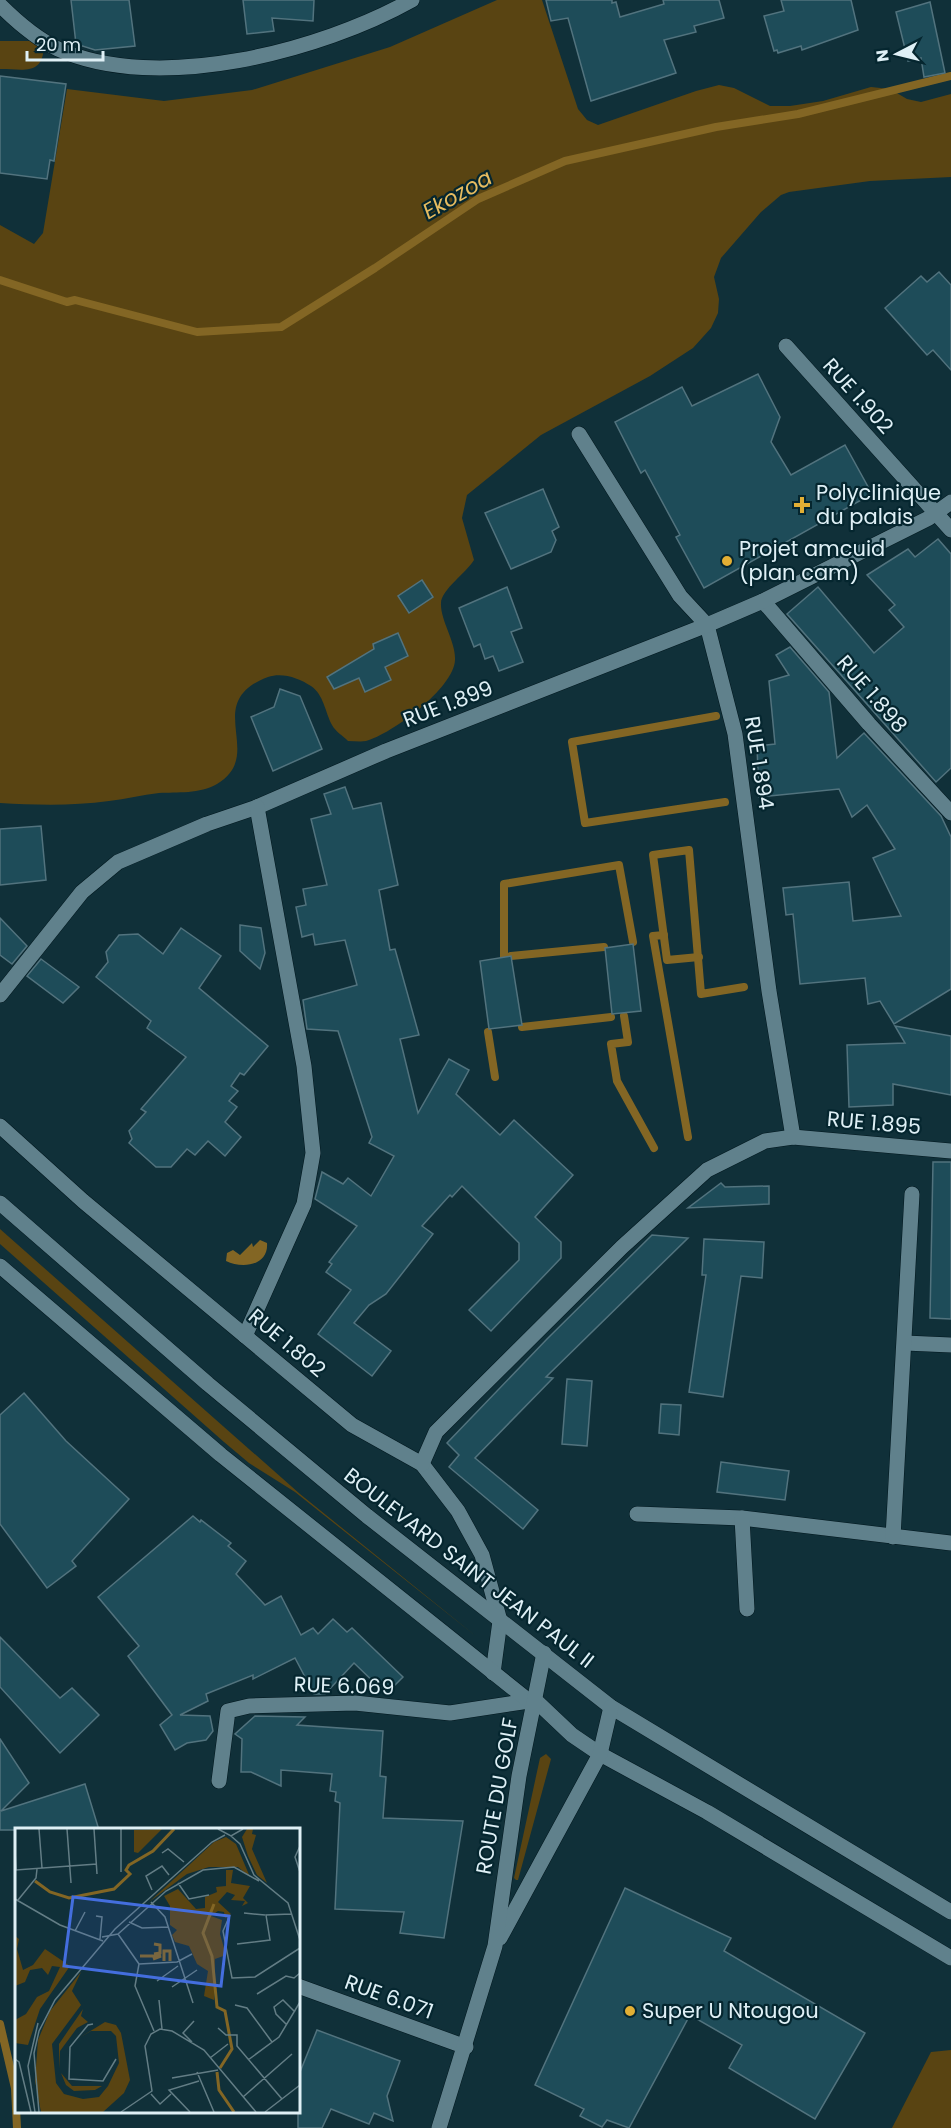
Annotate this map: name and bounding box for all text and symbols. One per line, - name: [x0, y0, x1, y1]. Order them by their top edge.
- scale bar: [27, 24, 104, 62]
- north arrow: [867, 24, 927, 84]
- text: 20 m: [36, 32, 81, 57]
- text: N: [870, 48, 895, 63]
- water label: Ekozoa: [417, 162, 498, 227]
- street label: RUE 1.902: [816, 351, 900, 440]
- place label: Polyclinique du palais: [816, 478, 941, 531]
- marker: Polyclinique du palais: [793, 496, 811, 514]
- place label: Projet amcuid (plan cam): [739, 534, 885, 587]
- marker: Projet amcuid (plan cam): [720, 554, 734, 568]
- street label: RUE 1.898: [831, 649, 914, 739]
- street label: RUE 1.899: [399, 673, 497, 734]
- street label: RUE 1.894: [738, 714, 781, 812]
- street label: RUE 1.895: [826, 1104, 922, 1141]
- street label: RUE 1.802: [242, 1302, 332, 1384]
- street label: BOULEVARD SAINT JEAN PAUL II: [338, 1461, 600, 1675]
- street label: RUE 6.069: [293, 1669, 395, 1702]
- street label: ROUTE DU GOLF: [468, 1715, 525, 1876]
- inset map: [15, 1828, 300, 2113]
- street label: RUE 6.071: [341, 1967, 438, 2026]
- place label: Super U Ntougou: [642, 1996, 819, 2025]
- marker: Super U Ntougou: [623, 2004, 637, 2018]

